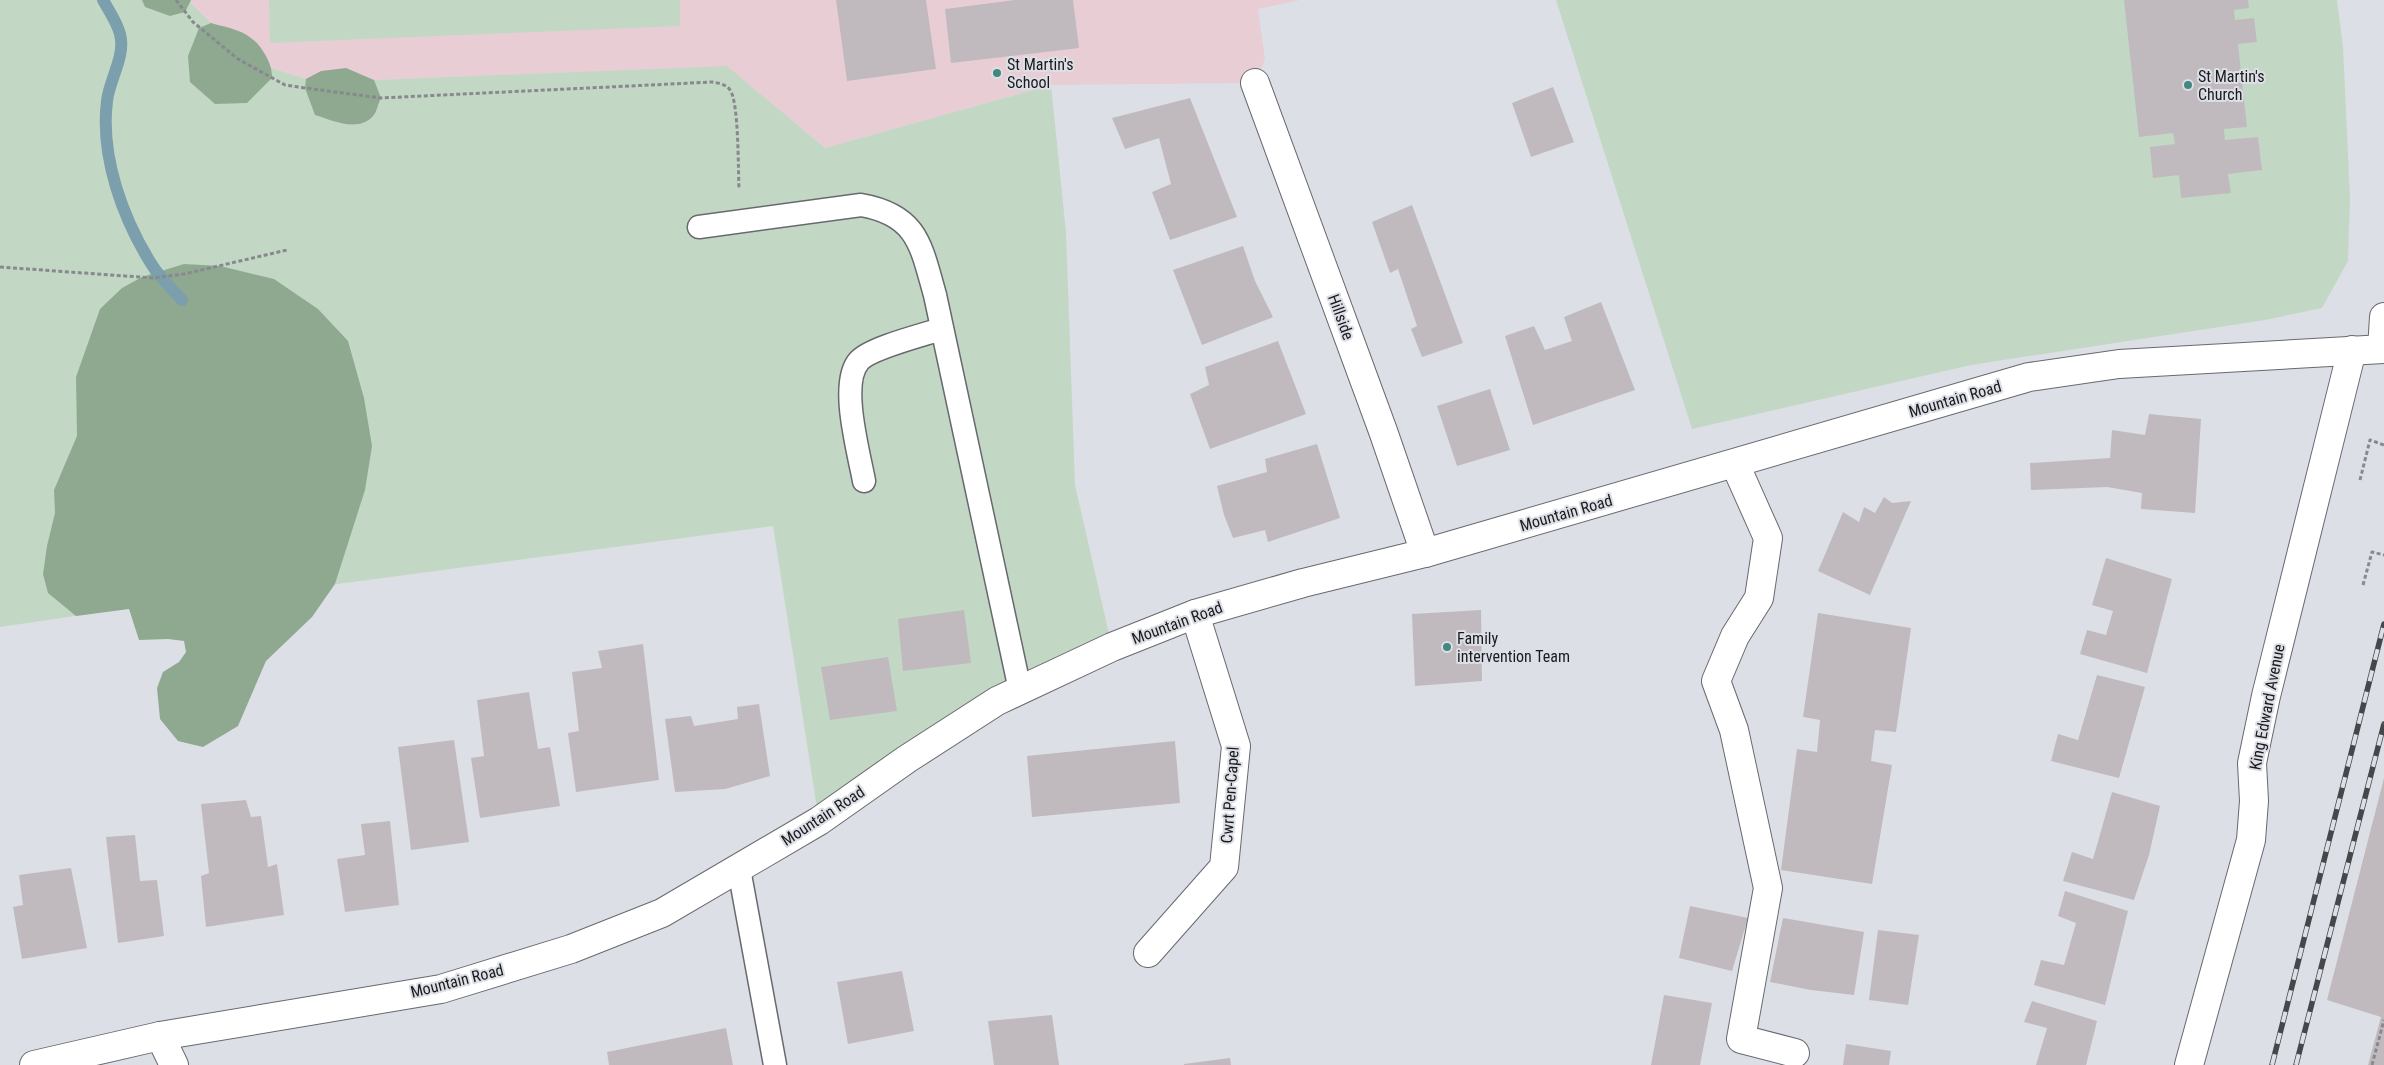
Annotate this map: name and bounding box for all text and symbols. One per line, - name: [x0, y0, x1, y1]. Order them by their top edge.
- place label: St Martin's School: [1007, 55, 1074, 92]
- marker: St Martin's School: [991, 67, 1003, 79]
- place label: St Martin's Church: [2198, 67, 2265, 104]
- marker: St Martin's Church: [2182, 79, 2194, 91]
- street label: Hillside: [1324, 292, 1358, 342]
- street label: Mountain Road: [1907, 377, 2003, 421]
- street label: Mountain Road: [1518, 491, 1614, 535]
- street label: Mountain Road: [1129, 598, 1225, 648]
- place label: Family intervention Team: [1457, 629, 1570, 666]
- marker: Family intervention Team: [1441, 641, 1453, 653]
- street label: King Edward Avenue: [2245, 642, 2289, 772]
- street label: Cwrt Pen-Capel: [1217, 746, 1243, 844]
- street label: Mountain Road: [778, 782, 868, 850]
- street label: Mountain Road: [409, 960, 505, 1002]

